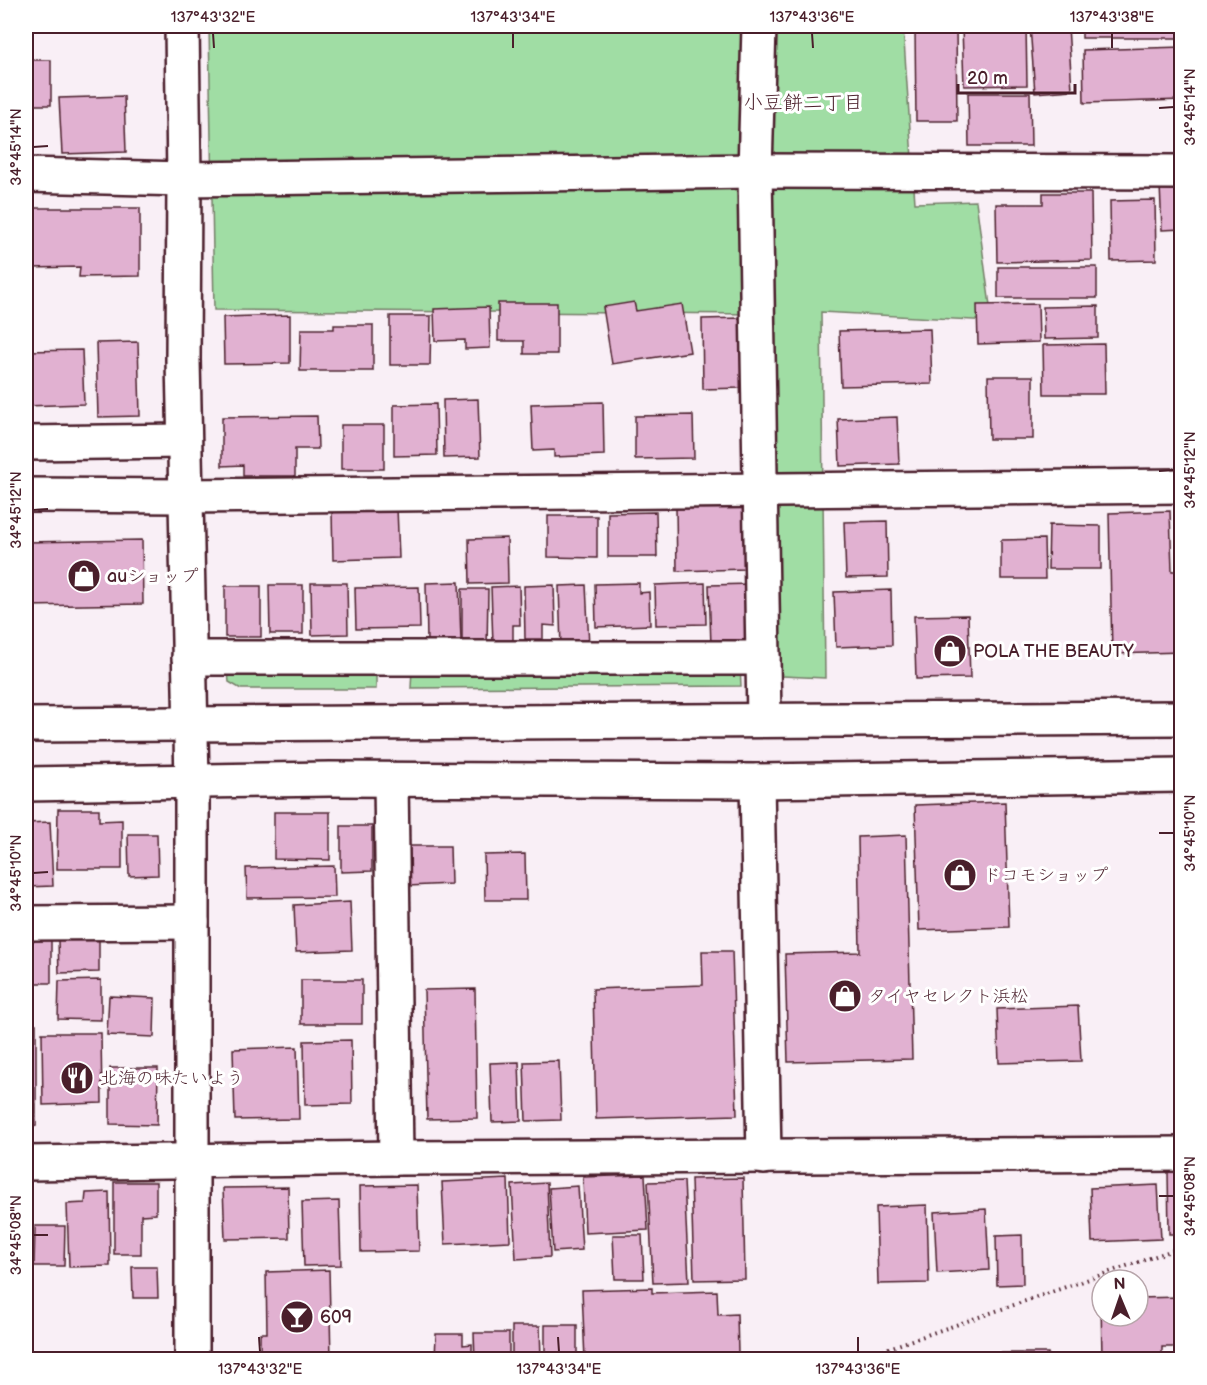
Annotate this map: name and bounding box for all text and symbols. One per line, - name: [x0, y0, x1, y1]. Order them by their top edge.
- text: 137°43'32"E: [171, 8, 255, 27]
- text: 137°43'34"E: [471, 8, 556, 27]
- text: 137°43'36"E: [770, 8, 855, 27]
- text: 137°43'38"E: [1070, 8, 1154, 27]
- scale bar: [958, 57, 1075, 95]
- text: 20 m: [967, 68, 1008, 89]
- text: 34°45'14"N: [1181, 68, 1200, 146]
- district label: 小豆餅二丁目: [743, 91, 863, 115]
- text: 34°45'14"N: [7, 108, 26, 186]
- text: 34°45'12"N: [1181, 431, 1200, 509]
- text: 34°45'12"N: [7, 471, 26, 549]
- shop icon: auショップ: [66, 558, 102, 594]
- place label: auショップ: [107, 566, 199, 587]
- shop icon: POLA THE BEAUTY: [932, 633, 968, 669]
- place label: POLA THE BEAUTY: [973, 641, 1134, 662]
- text: 34°45'10"N: [1181, 794, 1200, 872]
- text: 34°45'10"N: [7, 834, 26, 912]
- shop icon: ドコモショップ: [942, 857, 978, 893]
- place label: ドコモショップ: [983, 865, 1108, 886]
- shop icon: タイヤセレクト浜松: [827, 978, 863, 1014]
- place label: タイヤセレクト浜松: [868, 986, 1029, 1007]
- restaurant icon: 北海の味たいよう: [59, 1060, 95, 1096]
- place label: 北海の味たいよう: [100, 1068, 244, 1089]
- text: 34°45'08"N: [1181, 1156, 1200, 1236]
- text: 34°45'08"N: [7, 1195, 26, 1275]
- north arrow: [1090, 1268, 1150, 1328]
- text: N: [1113, 1275, 1126, 1294]
- bar icon: 609: [279, 1299, 315, 1335]
- place label: 609: [320, 1307, 352, 1328]
- text: 137°43'32"E: [218, 1360, 302, 1379]
- text: 137°43'34"E: [517, 1360, 602, 1379]
- text: 137°43'36"E: [816, 1360, 901, 1379]

